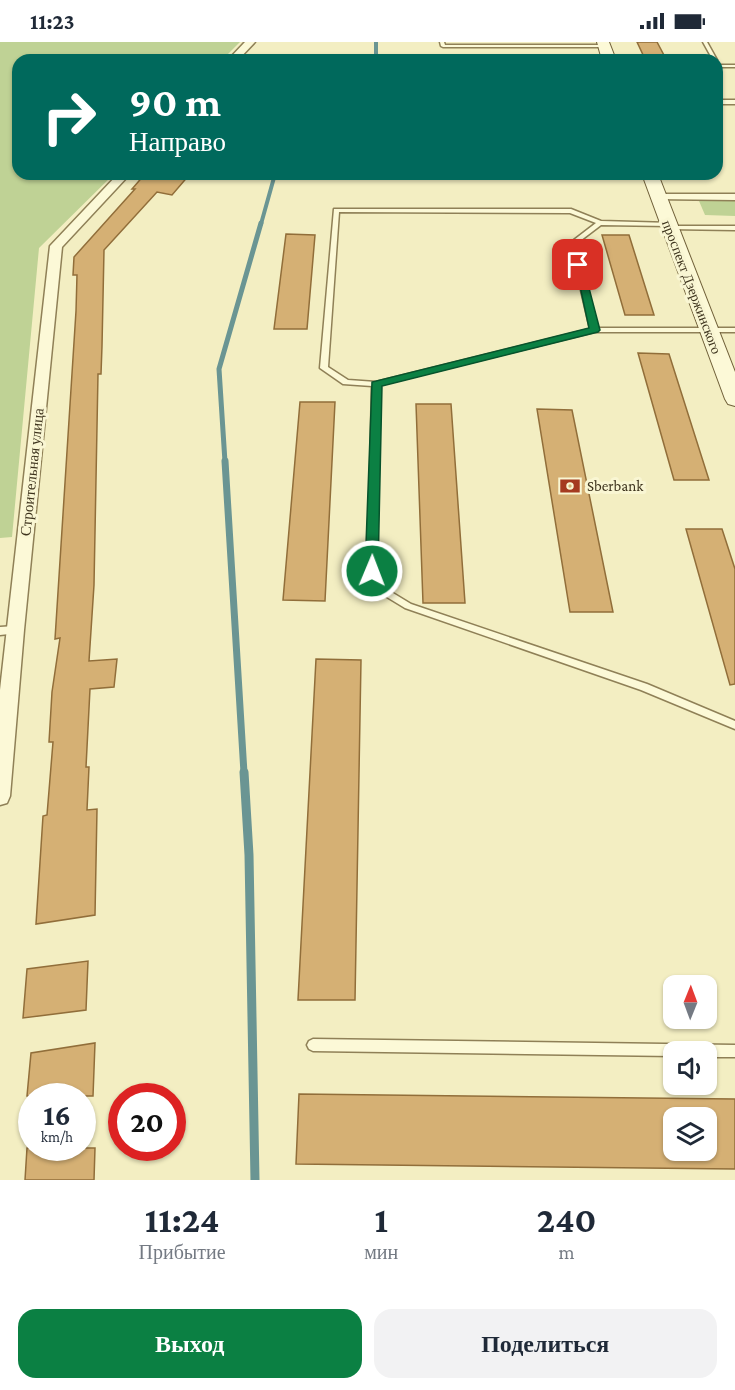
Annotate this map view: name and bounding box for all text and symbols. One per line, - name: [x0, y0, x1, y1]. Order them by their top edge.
- text: 11:23: [30, 9, 75, 34]
- icon: right: [30, 78, 108, 156]
- text: 90 m: [129, 78, 221, 125]
- text: Направо: [129, 127, 226, 157]
- street label: проспект Дзержинского: [659, 218, 725, 356]
- pin: [552, 239, 603, 290]
- icon: arrive: [561, 248, 594, 281]
- street label: Строительная улица: [17, 407, 47, 537]
- bank icon: Sberbank: [558, 474, 582, 498]
- place label: Sberbank: [587, 478, 644, 494]
- position arrow: [340, 539, 404, 603]
- north arrow: [663, 975, 717, 1029]
- map controls: [663, 975, 717, 1161]
- button: sound: [663, 1041, 717, 1095]
- speed limit sign: 20: [108, 1083, 186, 1161]
- text: 16: [43, 1098, 71, 1131]
- button: layers: [663, 1107, 717, 1161]
- text: km/h: [41, 1129, 73, 1145]
- text: 11:24: [145, 1200, 219, 1240]
- text: 1: [374, 1200, 388, 1240]
- text: 240: [537, 1200, 596, 1240]
- text: Прибытие: [139, 1241, 226, 1263]
- text: мин: [364, 1241, 398, 1263]
- text: m: [559, 1241, 575, 1263]
- button: Выход: [18, 1309, 362, 1378]
- button: Поделиться: [374, 1309, 717, 1378]

